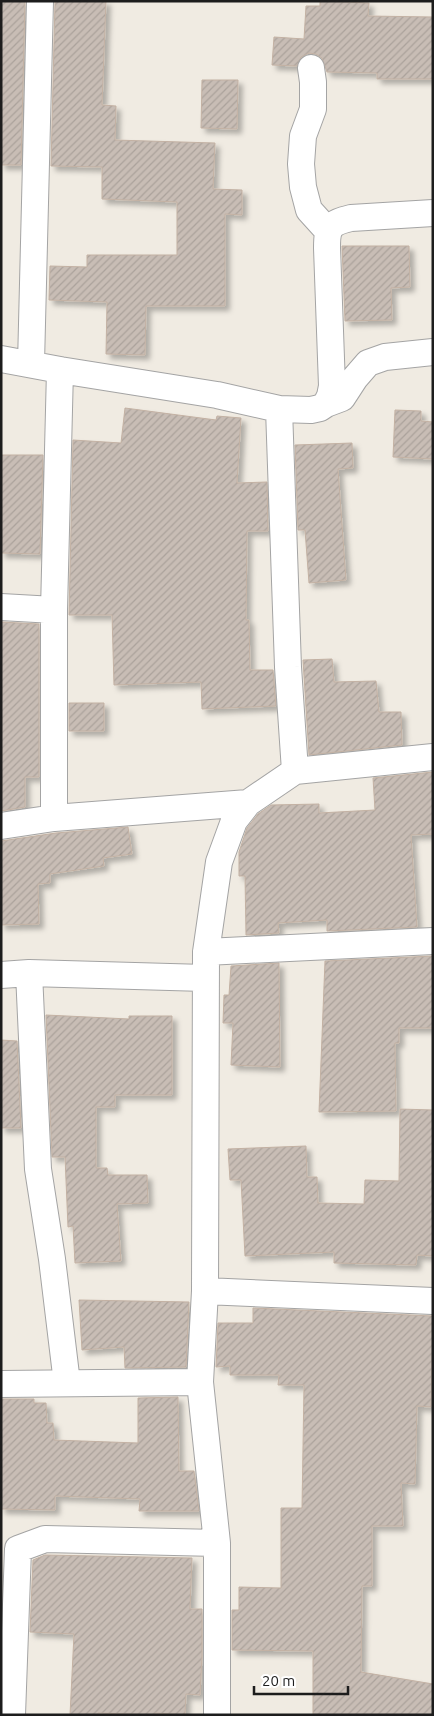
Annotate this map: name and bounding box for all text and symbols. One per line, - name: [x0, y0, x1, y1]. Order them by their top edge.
- scale bar: [254, 1664, 348, 1696]
- text: 20 m: [262, 1672, 295, 1689]

